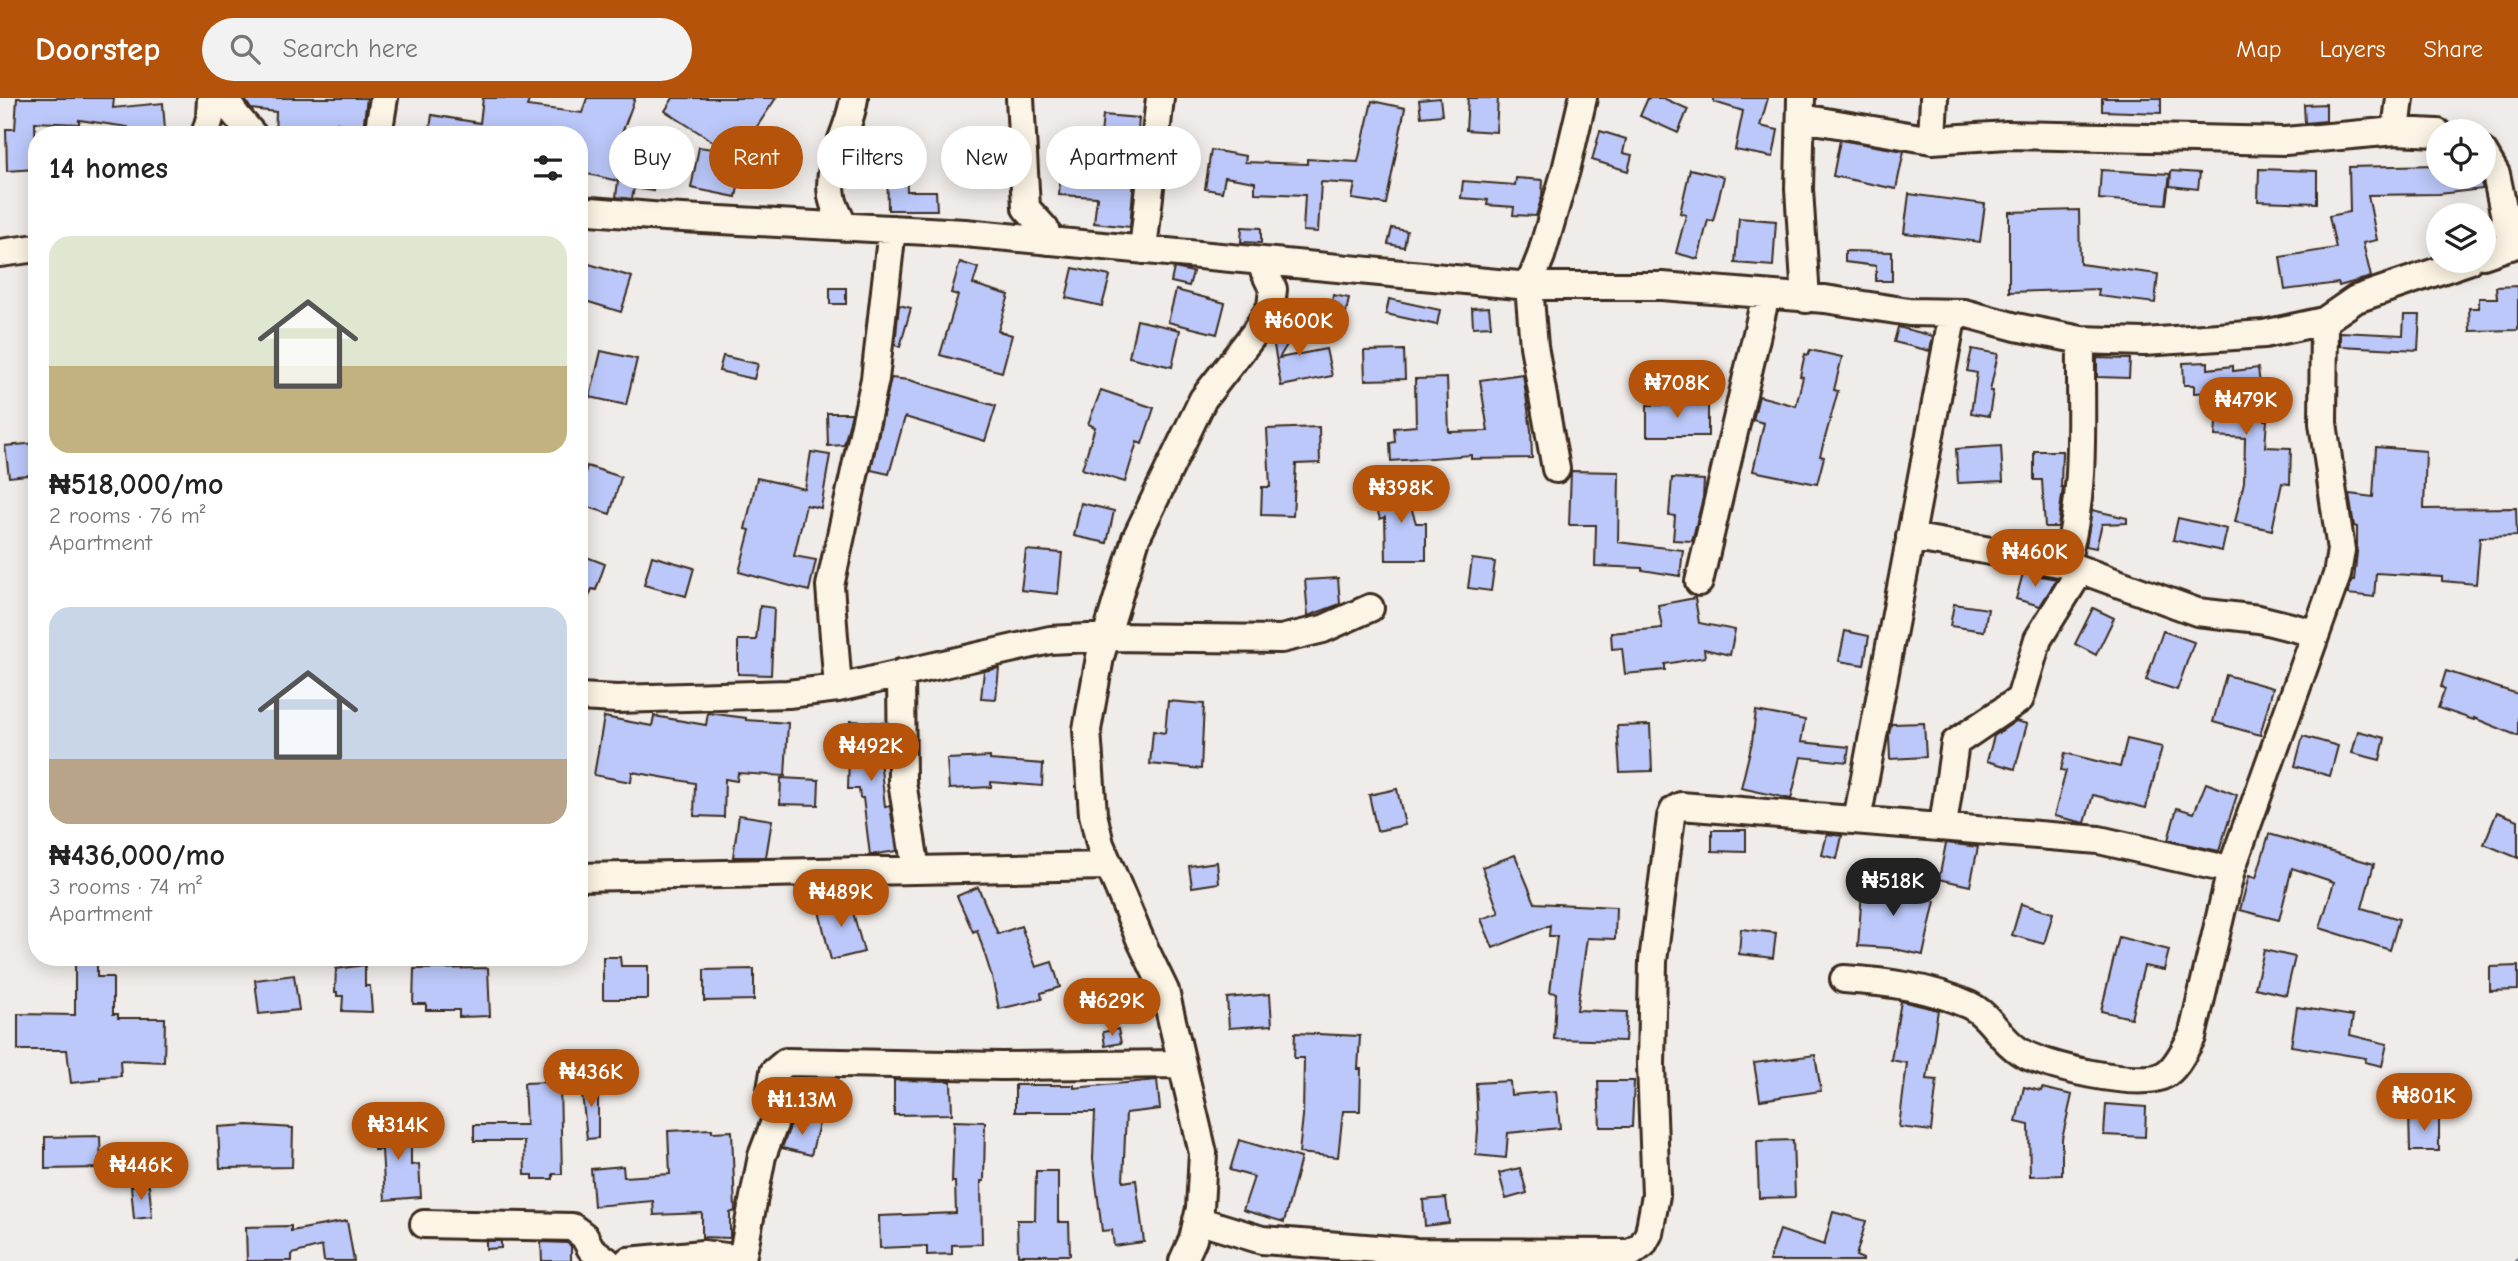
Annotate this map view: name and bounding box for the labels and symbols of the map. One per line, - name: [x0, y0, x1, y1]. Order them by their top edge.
- pin: ₦600K: [1250, 299, 1348, 358]
- pin: ₦708K: [1628, 360, 1726, 420]
- pin: ₦479K: [2197, 378, 2295, 437]
- pin: ₦398K: [1352, 466, 1450, 525]
- pin: ₦460K: [1986, 530, 2084, 589]
- pin: ₦492K: [822, 724, 920, 783]
- pin: ₦518K: [1844, 858, 1942, 918]
- pin: ₦489K: [792, 870, 890, 929]
- pin: ₦629K: [1063, 978, 1161, 1038]
- pin: ₦436K: [542, 1049, 640, 1109]
- pin: ₦801K: [2375, 1074, 2473, 1133]
- pin: ₦1.13M: [745, 1077, 859, 1137]
- pin: ₦314K: [349, 1102, 447, 1162]
- pin: ₦446K: [92, 1142, 190, 1202]

